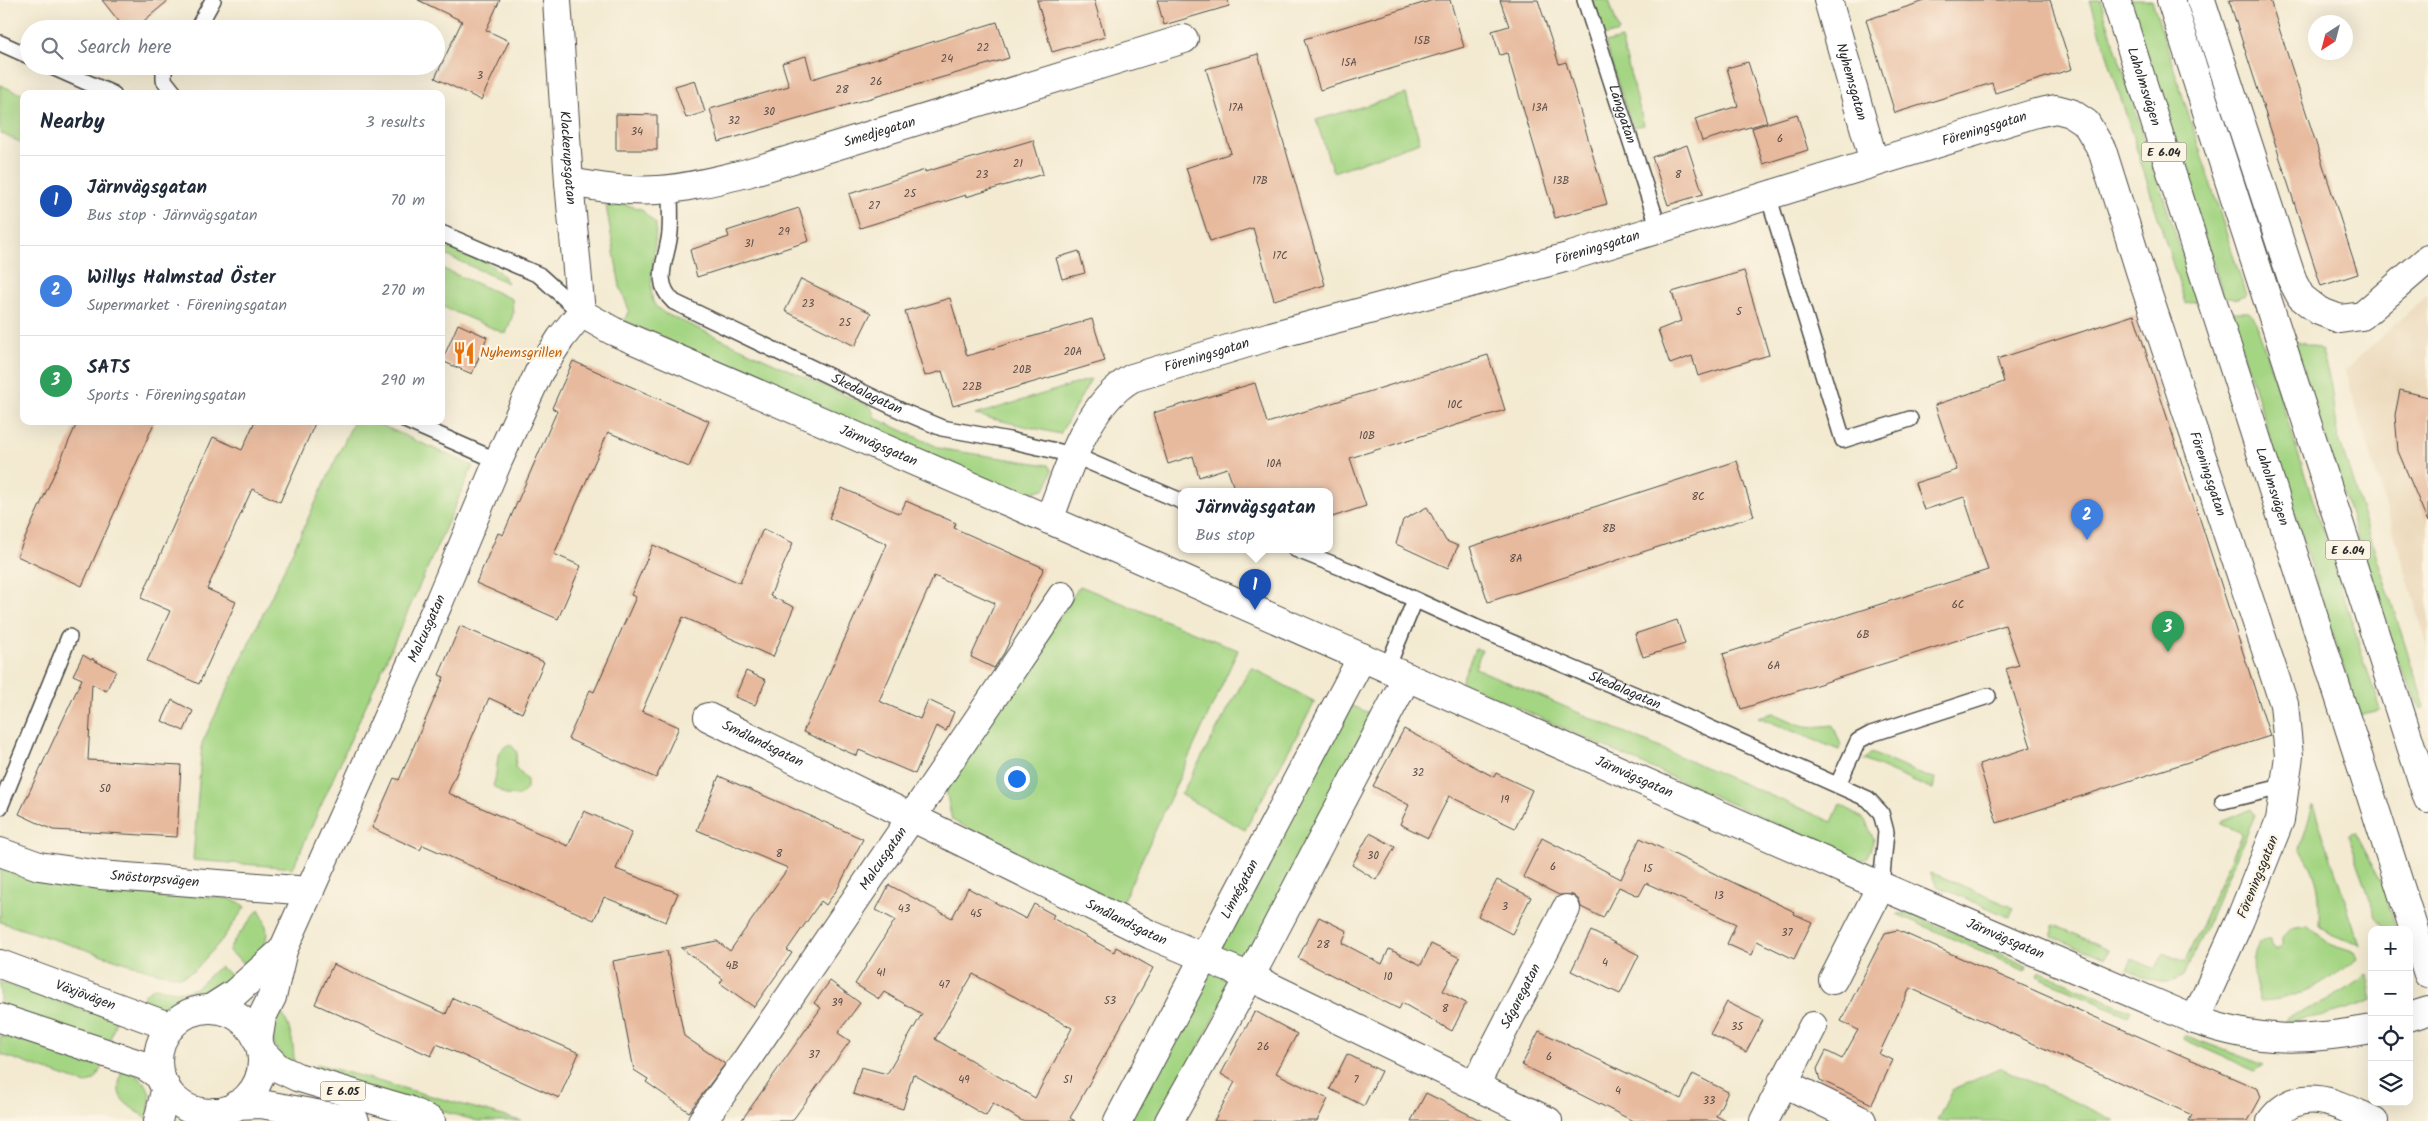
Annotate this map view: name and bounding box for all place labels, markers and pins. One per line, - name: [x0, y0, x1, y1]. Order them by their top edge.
- restaurant icon: Nyhemsgrillen: [451, 340, 477, 366]
- place label: Nyhemsgrillen: [480, 342, 562, 364]
- pin: 2: [2071, 499, 2103, 540]
- pin: 1: [1239, 569, 1271, 610]
- pin: 3: [2152, 611, 2184, 652]

